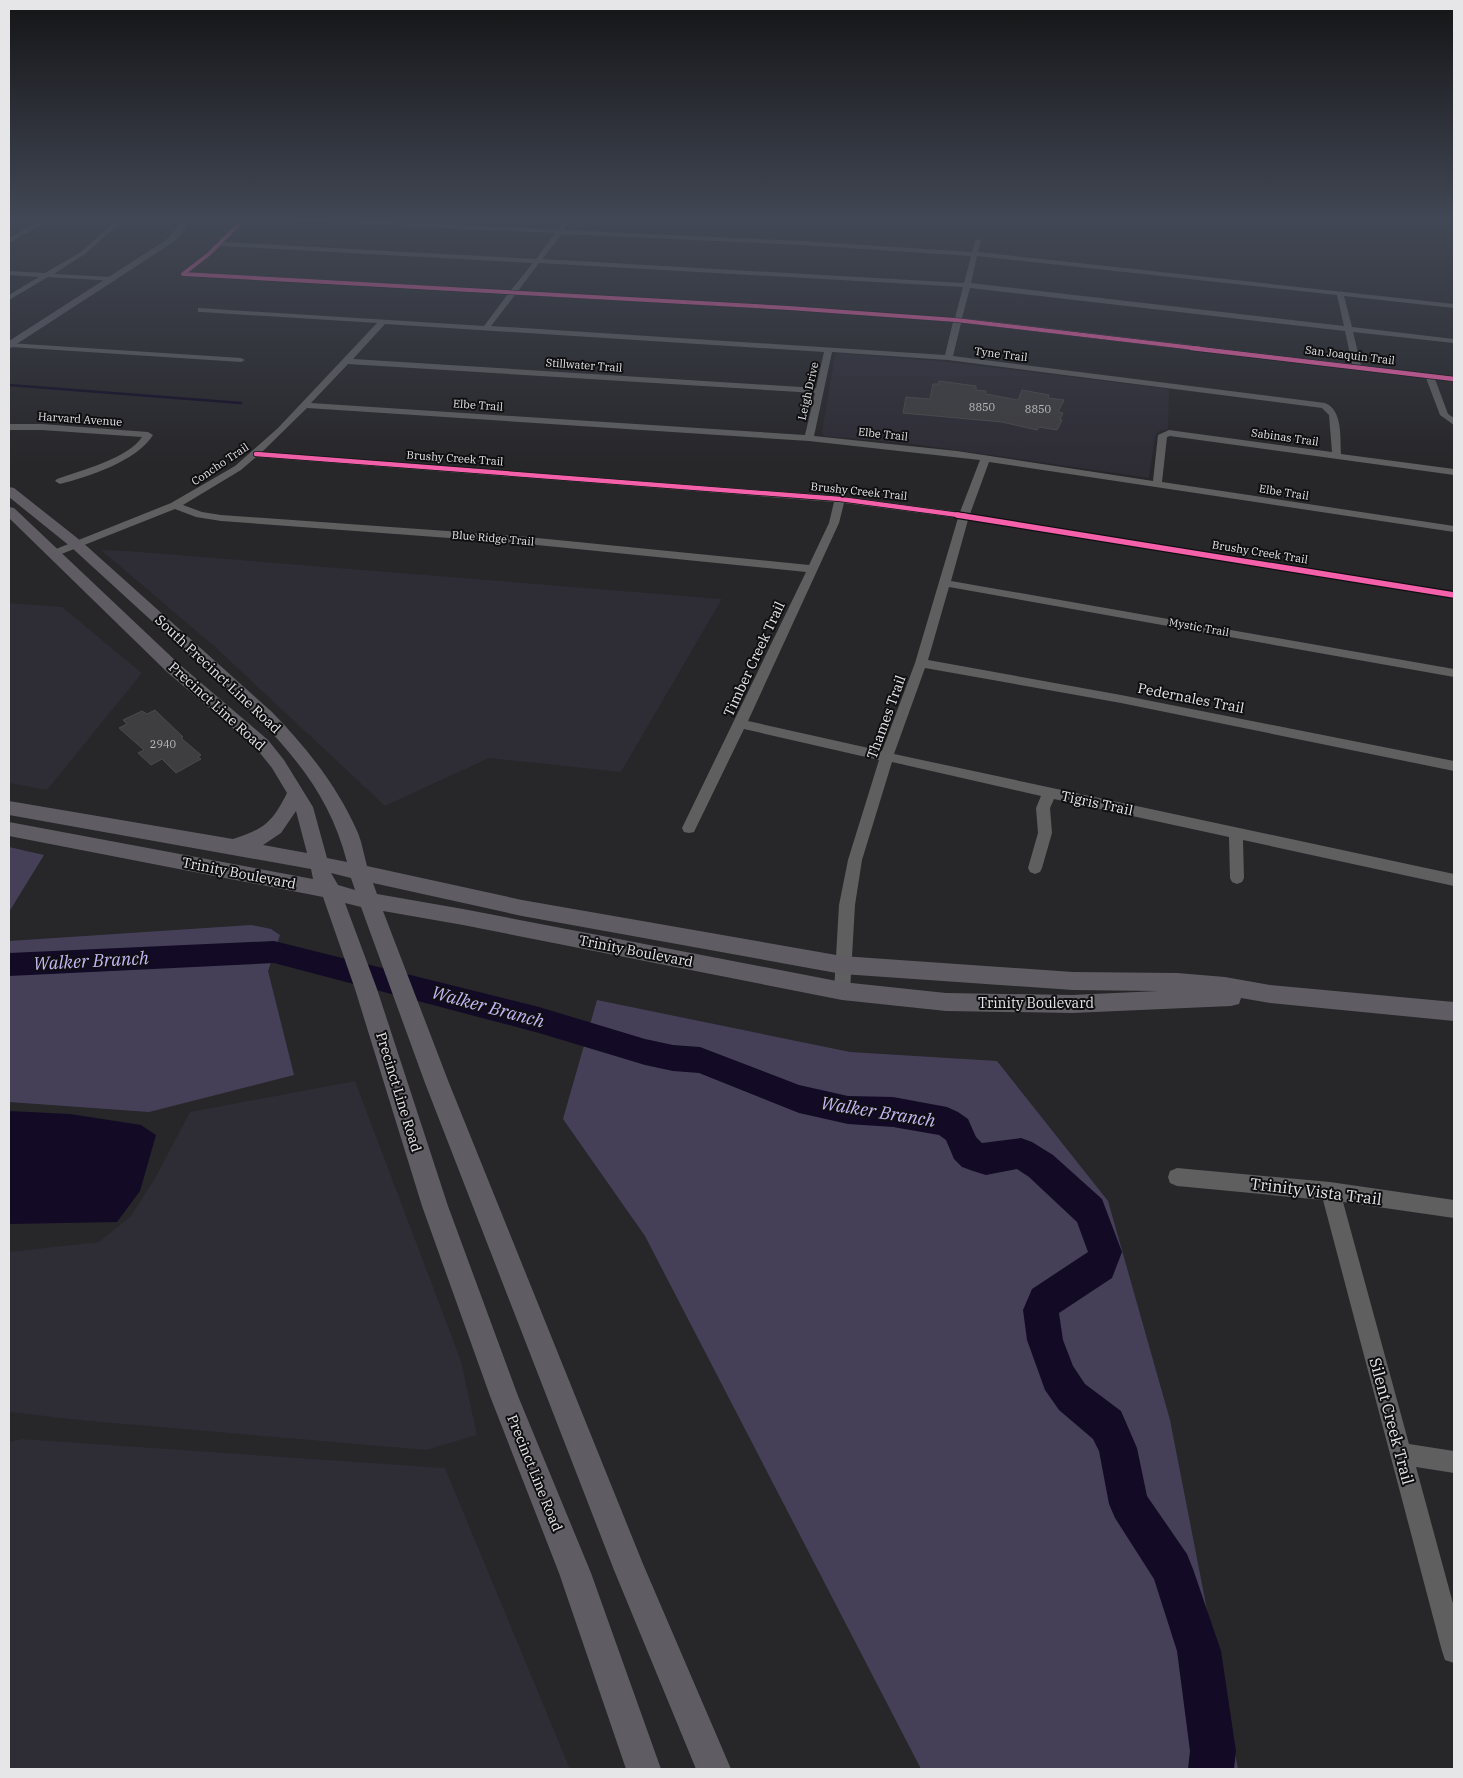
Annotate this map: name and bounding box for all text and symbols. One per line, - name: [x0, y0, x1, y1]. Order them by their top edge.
- street label: San Joaquin Trail: [1304, 343, 1396, 367]
- street label: Tyne Trail: [974, 344, 1028, 364]
- street label: Stillwater Trail: [545, 355, 623, 375]
- street label: Leigh Drive: [795, 361, 821, 421]
- street label: Elbe Trail: [453, 396, 503, 414]
- house number: 8850: [969, 400, 996, 414]
- house number: 8850: [1025, 402, 1052, 416]
- street label: Harvard Avenue: [37, 409, 123, 429]
- street label: Elbe Trail: [857, 424, 909, 444]
- street label: Sabinas Trail: [1250, 425, 1320, 449]
- street label: Concho Trail: [189, 440, 251, 488]
- street label: Brushy Creek Trail: [406, 448, 504, 468]
- street label: Brushy Creek Trail: [810, 479, 908, 503]
- street label: Elbe Trail: [1258, 481, 1310, 503]
- street label: Blue Ridge Trail: [451, 527, 535, 549]
- street label: Brushy Creek Trail: [1211, 537, 1309, 567]
- street label: Timber Creek Trail: [719, 598, 789, 720]
- street label: South Precinct Line Road: [152, 611, 284, 737]
- street label: Mystic Trail: [1168, 615, 1230, 639]
- street label: Precinct Line Road: [165, 658, 269, 754]
- street label: Thames Trail: [863, 673, 909, 761]
- street label: Pedernales Trail: [1136, 679, 1246, 717]
- house number: 2940: [150, 737, 177, 751]
- street label: Tigris Trail: [1059, 787, 1135, 819]
- street label: Trinity Boulevard: [180, 853, 298, 893]
- street label: Trinity Boulevard: [577, 931, 695, 971]
- water label: Walker Branch: [33, 946, 149, 975]
- water label: Walker Branch: [429, 980, 547, 1033]
- street label: Trinity Boulevard: [978, 994, 1094, 1012]
- street label: Precinct Line Road: [372, 1030, 426, 1154]
- water label: Walker Branch: [819, 1091, 937, 1132]
- street label: Trinity Vista Trail: [1249, 1173, 1383, 1209]
- street label: Silent Creek Trail: [1365, 1355, 1419, 1487]
- street label: Precinct Line Road: [503, 1412, 567, 1534]

